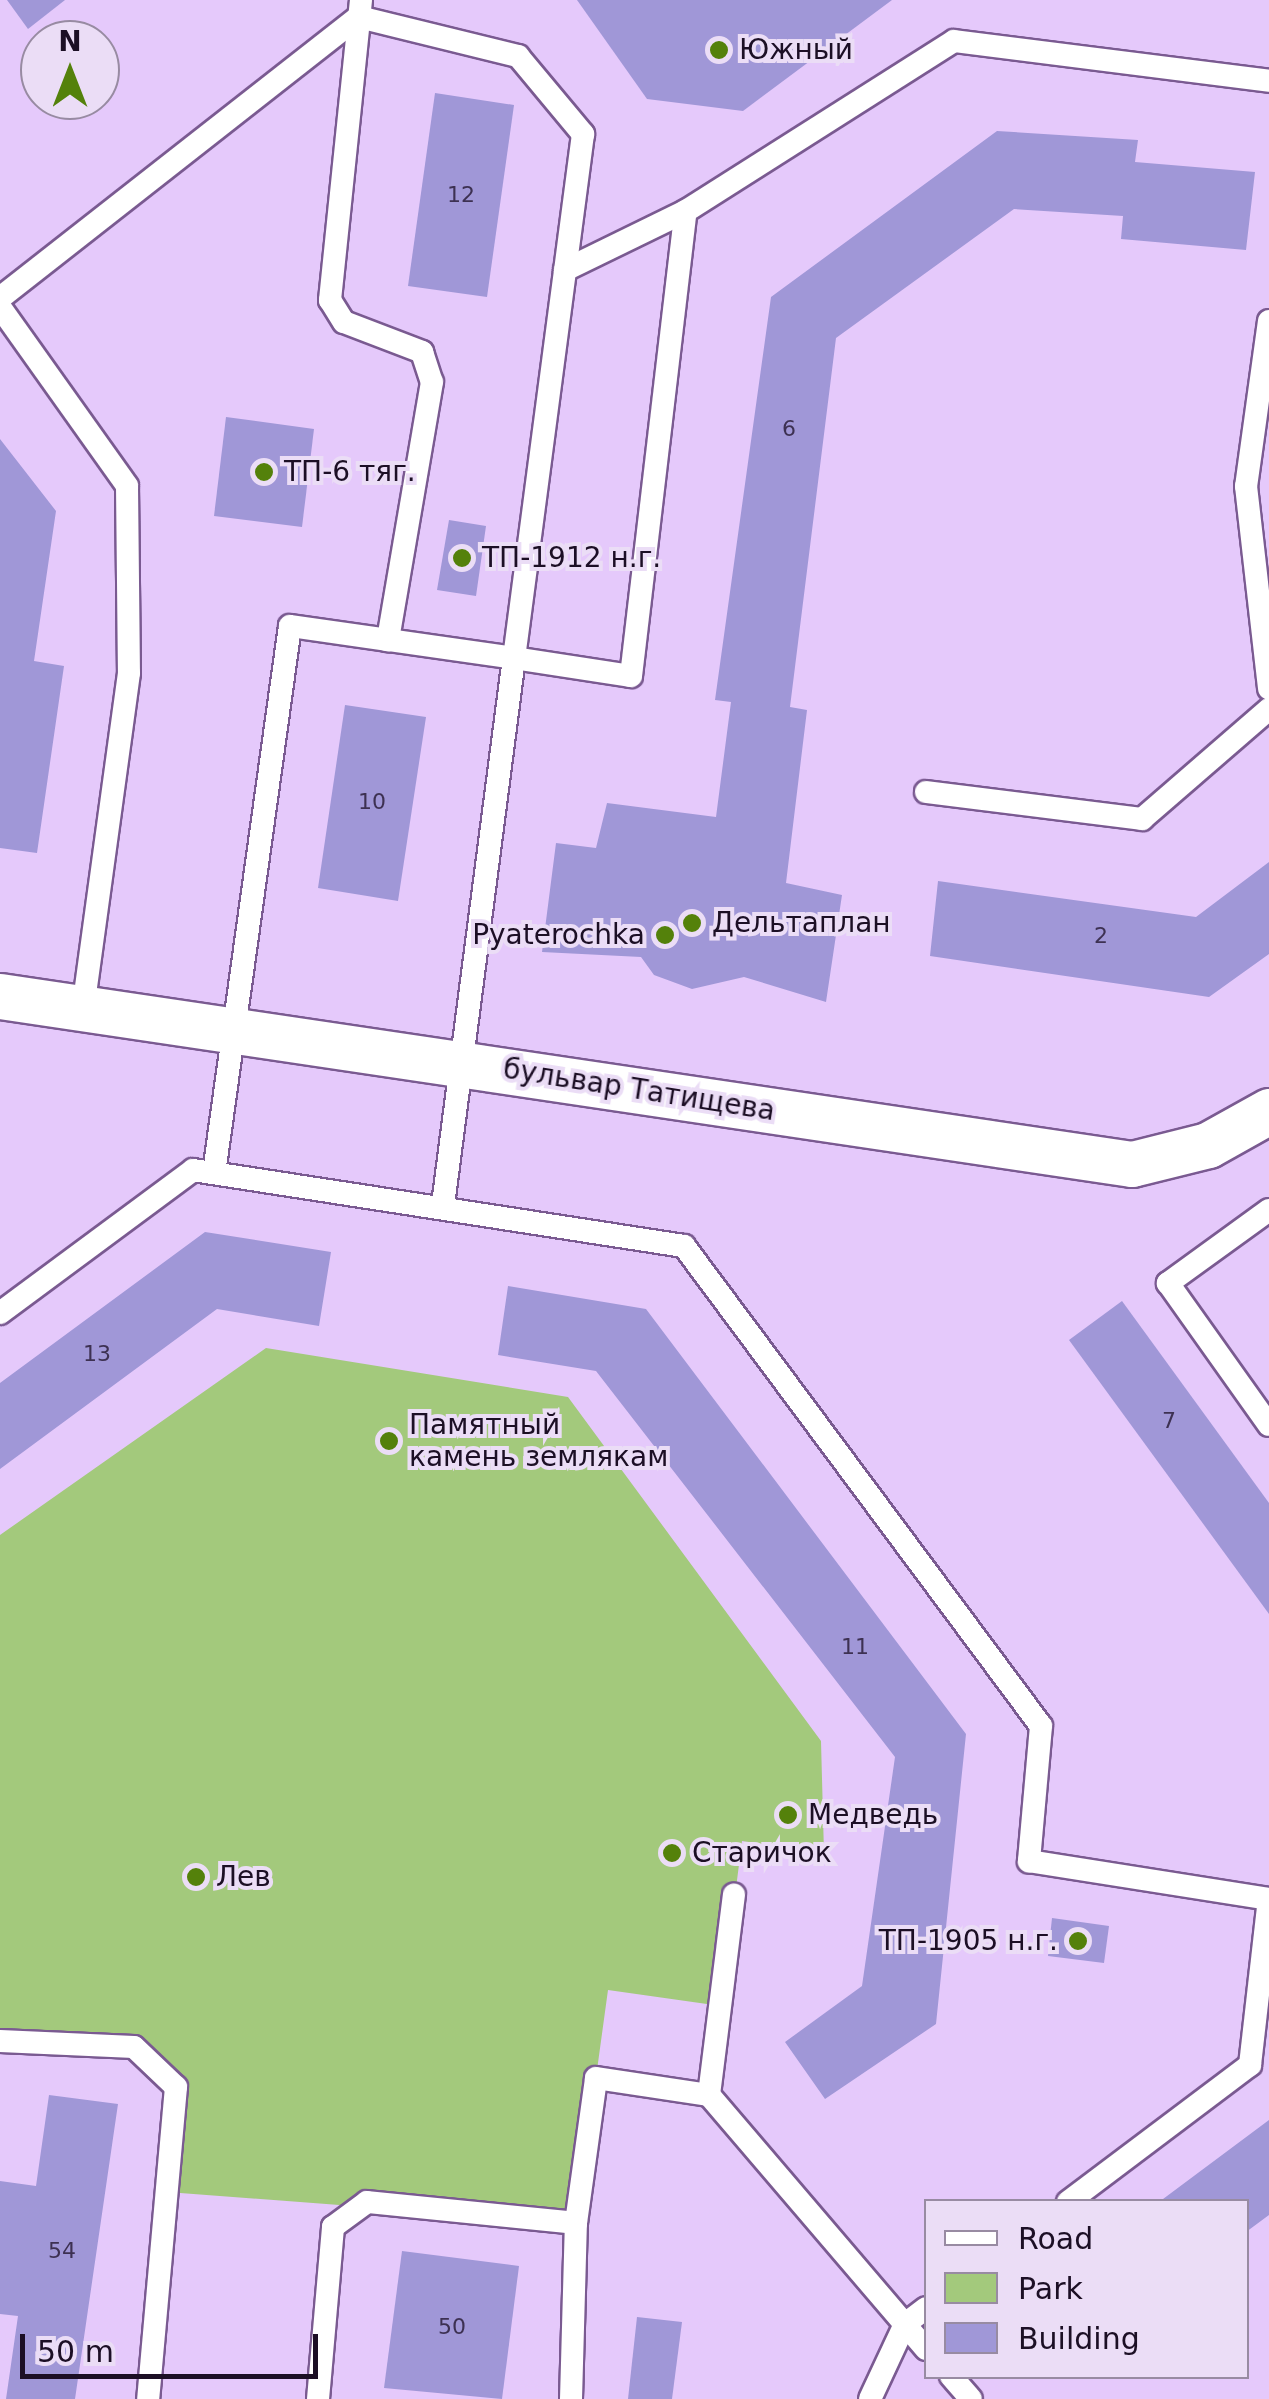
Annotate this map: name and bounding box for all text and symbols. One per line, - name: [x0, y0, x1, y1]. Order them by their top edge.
- north arrow: [20, 20, 120, 120]
- text: N: [58, 25, 82, 58]
- place label: Южный: [739, 33, 853, 67]
- marker: Южный: [708, 39, 730, 61]
- house number: 12: [447, 182, 475, 208]
- house number: 6: [782, 416, 796, 442]
- place label: ТП-6 тяг.: [284, 455, 416, 489]
- marker: ТП-6 тяг.: [253, 461, 275, 483]
- place label: ТП-1912 н.г.: [482, 541, 661, 575]
- marker: ТП-1912 н.г.: [451, 547, 473, 569]
- house number: 10: [358, 789, 386, 815]
- place label: Дельтаплан: [712, 906, 891, 940]
- marker: Дельтаплан: [681, 912, 703, 934]
- place label: Pyaterochka: [472, 918, 645, 952]
- house number: 2: [1094, 923, 1108, 949]
- marker: Pyaterochka: [654, 924, 676, 946]
- street label: бульвар Татищева: [501, 1052, 777, 1128]
- house number: 13: [83, 1341, 111, 1367]
- place label: Памятный камень землякам: [409, 1408, 668, 1474]
- house number: 7: [1162, 1408, 1176, 1434]
- marker: Памятный камень землякам: [378, 1430, 400, 1452]
- house number: 11: [841, 1634, 869, 1660]
- place label: Медведь: [808, 1798, 938, 1832]
- marker: Медведь: [777, 1804, 799, 1826]
- place label: Старичок: [692, 1836, 832, 1870]
- marker: Старичок: [661, 1842, 683, 1864]
- place label: Лев: [216, 1860, 271, 1894]
- marker: Лев: [185, 1866, 207, 1888]
- place label: ТП-1905 н.г.: [879, 1924, 1058, 1958]
- marker: ТП-1905 н.г.: [1067, 1930, 1089, 1952]
- legend: [924, 2199, 1249, 2379]
- text: Road: [1018, 2221, 1093, 2256]
- house number: 54: [48, 2238, 76, 2264]
- text: Park: [1018, 2271, 1083, 2306]
- scale bar: [25, 2314, 322, 2376]
- house number: 50: [438, 2314, 466, 2340]
- text: Building: [1018, 2321, 1140, 2356]
- text: 50 m: [37, 2334, 114, 2369]

